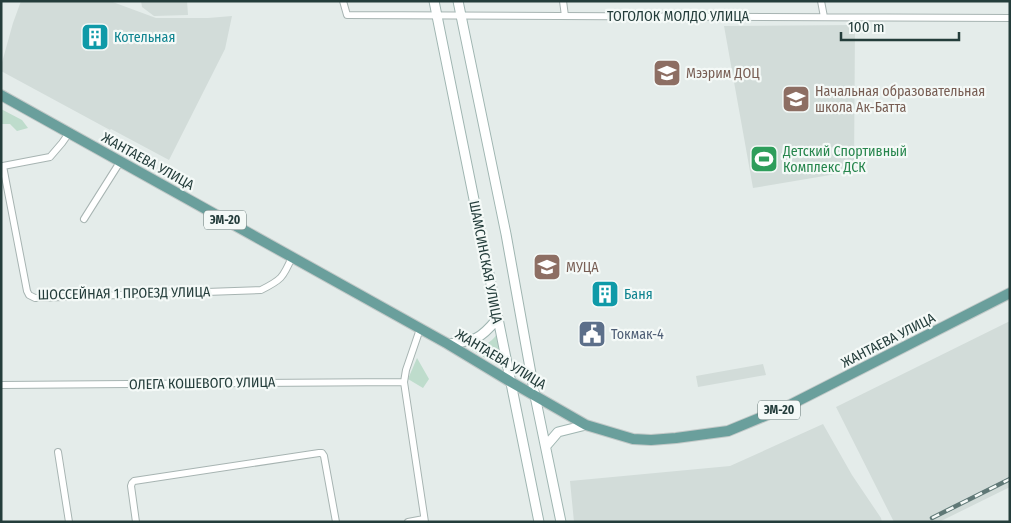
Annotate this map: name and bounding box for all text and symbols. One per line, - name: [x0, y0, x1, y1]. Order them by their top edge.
- street label: ТОГОЛОК МОЛДО УЛИЦА: [607, 8, 750, 25]
- scale bar: [841, 10, 958, 42]
- text: 100 m: [848, 18, 885, 36]
- building icon: Котельная: [80, 22, 110, 52]
- place label: Котельная: [114, 29, 175, 46]
- school or university icon: Мээрим ДОЦ: [652, 58, 682, 88]
- place label: Мээрим ДОЦ: [686, 65, 760, 82]
- place label: Начальная образовательная школа Ак-Батта: [815, 83, 985, 116]
- school or university icon: Начальная образовательная школа Ак-Батта: [781, 84, 811, 114]
- street label: ЖАНТАЕВА УЛИЦА: [98, 129, 198, 194]
- place label: Детский Спортивный Комплекс ДСК: [782, 143, 907, 176]
- sports icon: Детский Спортивный Комплекс ДСК: [749, 144, 779, 174]
- street label: ШАМСИНСКАЯ УЛИЦА: [465, 199, 506, 326]
- road number: ЭМ-20: [204, 210, 246, 230]
- school or university icon: МУЦА: [532, 252, 562, 282]
- place label: МУЦА: [566, 259, 599, 276]
- building icon: Баня: [590, 279, 620, 309]
- street label: ШОССЕЙНАЯ 1 ПРОЕЗД УЛИЦА: [38, 283, 211, 304]
- place label: Баня: [624, 286, 653, 303]
- street label: ЖАНТАЕВА УЛИЦА: [838, 309, 939, 371]
- public building icon: Токмак-4: [577, 319, 607, 349]
- street label: ЖАНТАЕВА УЛИЦА: [452, 326, 550, 394]
- place label: Токмак-4: [611, 326, 664, 343]
- street label: ОЛЕГА КОШЕВОГО УЛИЦА: [129, 374, 276, 393]
- road number: ЭМ-20: [758, 400, 800, 420]

